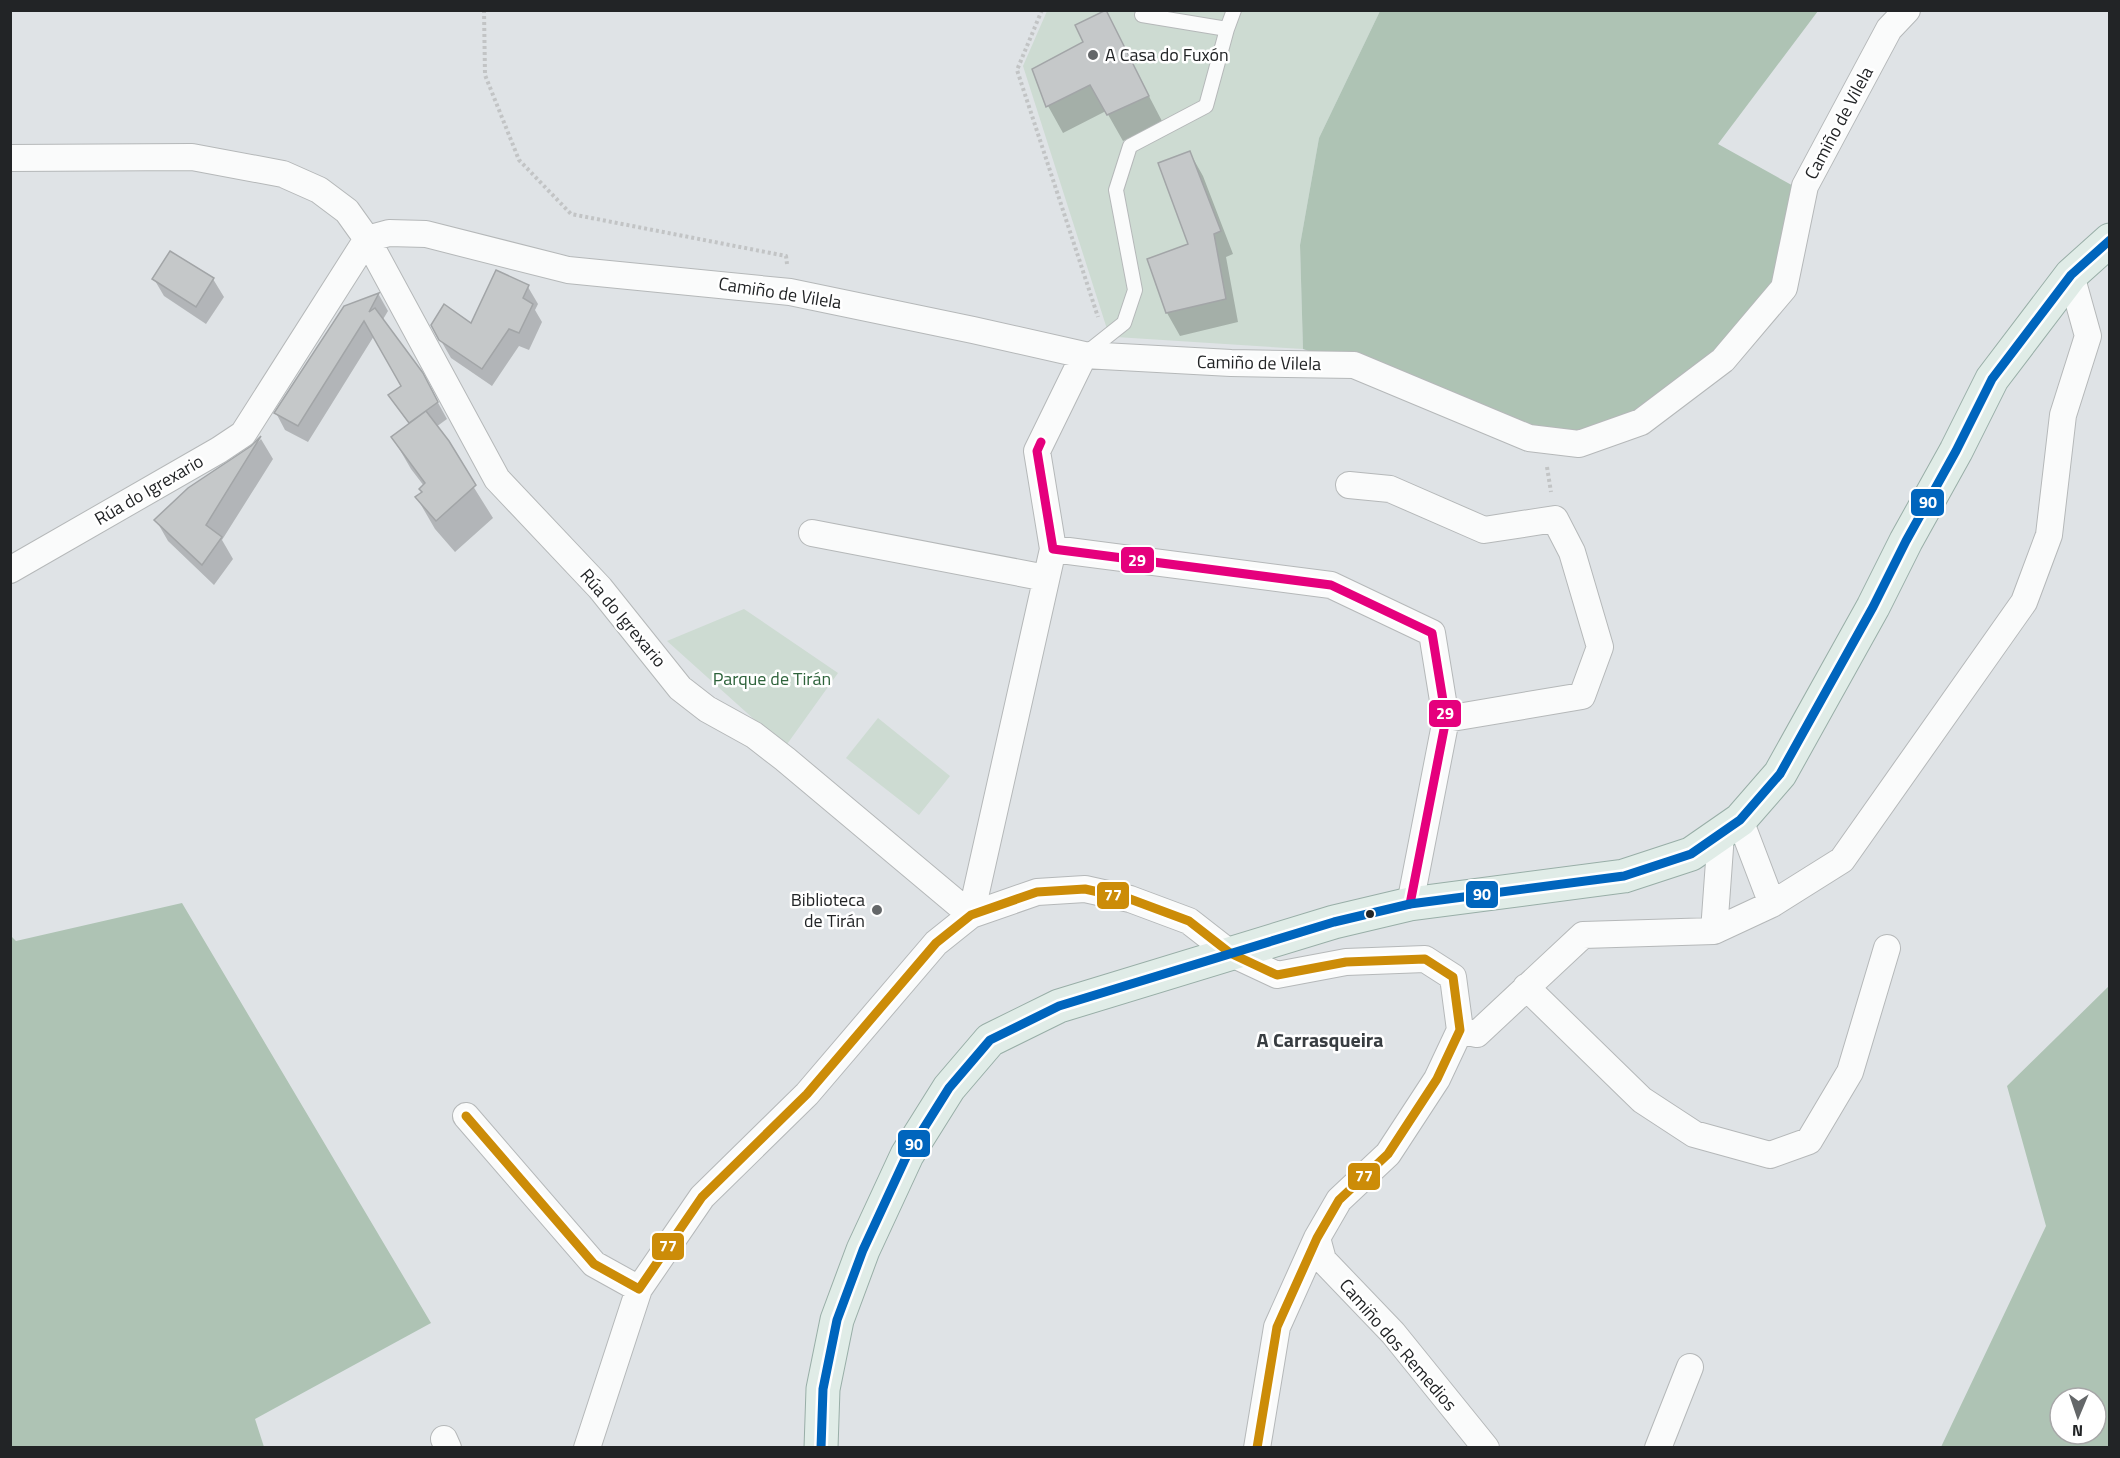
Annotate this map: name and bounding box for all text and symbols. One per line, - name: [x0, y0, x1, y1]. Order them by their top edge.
- place label: A Casa do Fuxón: [1105, 41, 1229, 68]
- marker: A Casa do Fuxón: [1086, 48, 1100, 62]
- street label: Camiño de Vilela: [1797, 62, 1880, 184]
- street label: Camiño de Vilela: [717, 269, 844, 316]
- street label: Camiño de Vilela: [1197, 348, 1321, 377]
- street label: Rúa do Igrexario: [89, 447, 208, 532]
- line badge: 90: [1910, 488, 1945, 517]
- text: 90: [1919, 490, 1937, 514]
- line badge: 29: [1120, 546, 1155, 574]
- text: 29: [1128, 548, 1146, 572]
- street label: Rúa do Igrexario: [574, 562, 673, 673]
- park label: Parque de Tirán: [713, 665, 831, 692]
- line badge: 29: [1428, 699, 1462, 728]
- text: 29: [1436, 701, 1454, 725]
- line badge: 90: [1465, 880, 1499, 909]
- line badge: 77: [1096, 881, 1130, 910]
- text: 90: [1473, 882, 1491, 906]
- text: 77: [1104, 883, 1122, 907]
- place label: Biblioteca de Tirán: [791, 886, 865, 934]
- marker: Biblioteca de Tirán: [870, 903, 884, 917]
- unlabelled marker: [1364, 908, 1376, 920]
- district label: A Carrasqueira: [1257, 1024, 1384, 1055]
- line badge: 90: [897, 1129, 931, 1158]
- text: 90: [905, 1132, 923, 1156]
- line badge: 77: [1347, 1162, 1381, 1191]
- text: 77: [1355, 1164, 1373, 1188]
- line badge: 77: [651, 1232, 685, 1261]
- text: 77: [659, 1234, 677, 1258]
- street label: Camiño dos Remedios: [1333, 1273, 1464, 1417]
- north arrow: [2048, 1386, 2108, 1446]
- text: N: [2072, 1419, 2083, 1443]

